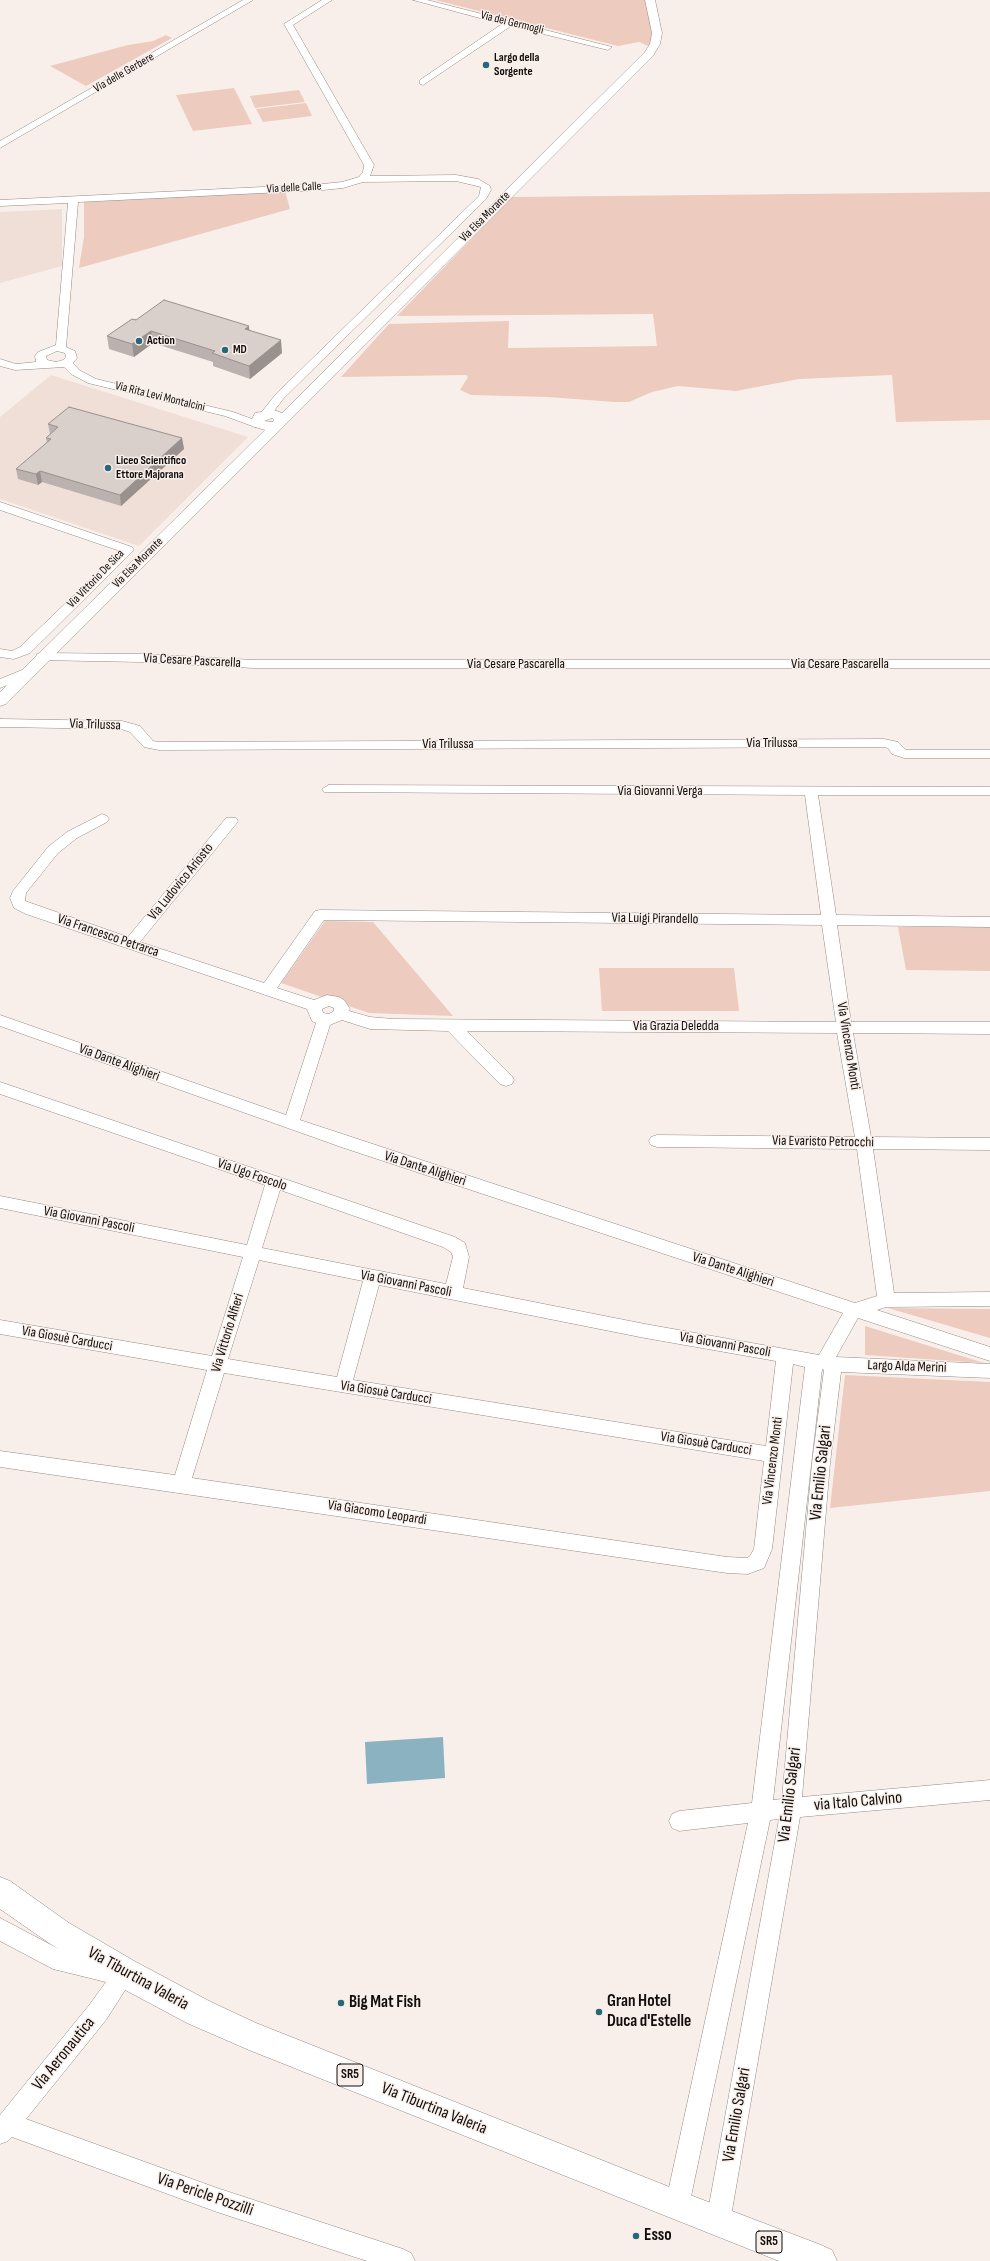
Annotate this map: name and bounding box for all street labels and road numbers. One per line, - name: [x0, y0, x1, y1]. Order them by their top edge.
- street label: Via dei Germogli: [479, 8, 545, 38]
- street label: Via delle Gerbere: [91, 50, 157, 96]
- street label: Via delle Calle: [266, 179, 322, 197]
- street label: Via Elsa Morante: [457, 189, 513, 245]
- street label: Via Rita Levi Montalcini: [114, 379, 206, 415]
- street label: Via Elsa Morante: [110, 535, 166, 591]
- street label: Via Vittorio De Sica: [64, 547, 128, 611]
- street label: Via Cesare Pascarella: [143, 650, 241, 672]
- street label: Via Cesare Pascarella: [467, 656, 565, 672]
- street label: Via Cesare Pascarella: [791, 656, 889, 672]
- street label: Via Trilussa: [69, 716, 121, 734]
- street label: Via Trilussa: [746, 735, 798, 751]
- street label: Via Trilussa: [422, 736, 474, 752]
- street label: Via Giovanni Verga: [617, 783, 703, 799]
- street label: Via Ludovico Ariosto: [145, 840, 217, 924]
- street label: Via Luigi Pirandello: [611, 910, 699, 928]
- street label: Via Francesco Petrarca: [55, 911, 161, 961]
- street label: Via Vincenzo Monti: [833, 1001, 863, 1091]
- street label: Via Grazia Deledda: [633, 1018, 719, 1034]
- street label: Via Dante Alighieri: [76, 1041, 162, 1085]
- street label: Via Evaristo Petrocchi: [772, 1133, 874, 1151]
- street label: Via Dante Alighieri: [382, 1148, 468, 1190]
- street label: Via Ugo Foscolo: [215, 1155, 289, 1195]
- street label: Via Giovanni Pascoli: [42, 1203, 136, 1237]
- street label: Via Dante Alighieri: [690, 1249, 776, 1291]
- street label: Via Giovanni Pascoli: [359, 1267, 453, 1301]
- street label: Via Vittorio Alfieri: [208, 1292, 248, 1374]
- street label: Via Giosuè Carducci: [20, 1323, 114, 1355]
- street label: Via Giovanni Pascoli: [678, 1329, 772, 1361]
- street label: Largo Alda Merini: [867, 1357, 947, 1377]
- street label: Via Giosuè Carducci: [339, 1378, 433, 1408]
- street label: Via Vincenzo Monti: [759, 1416, 787, 1506]
- street label: Via Emilio Salgari: [806, 1424, 836, 1522]
- street label: Via Giosuè Carducci: [659, 1429, 753, 1459]
- street label: Via Giacomo Leopardi: [326, 1497, 428, 1529]
- street label: Via Emilio Salgari: [774, 1746, 806, 1844]
- street label: via Italo Calvino: [813, 1788, 903, 1816]
- street label: Via Tiburtina Valeria: [84, 1943, 192, 2015]
- street label: Via Aeronautica: [28, 2013, 100, 2095]
- road number: SR5: [337, 2064, 363, 2086]
- street label: Via Emilio Salgari: [719, 2066, 755, 2164]
- street label: Via Tiburtina Valeria: [378, 2078, 490, 2140]
- street label: Via Pericle Pozzilli: [154, 2169, 256, 2221]
- road number: SR5: [756, 2231, 782, 2253]

